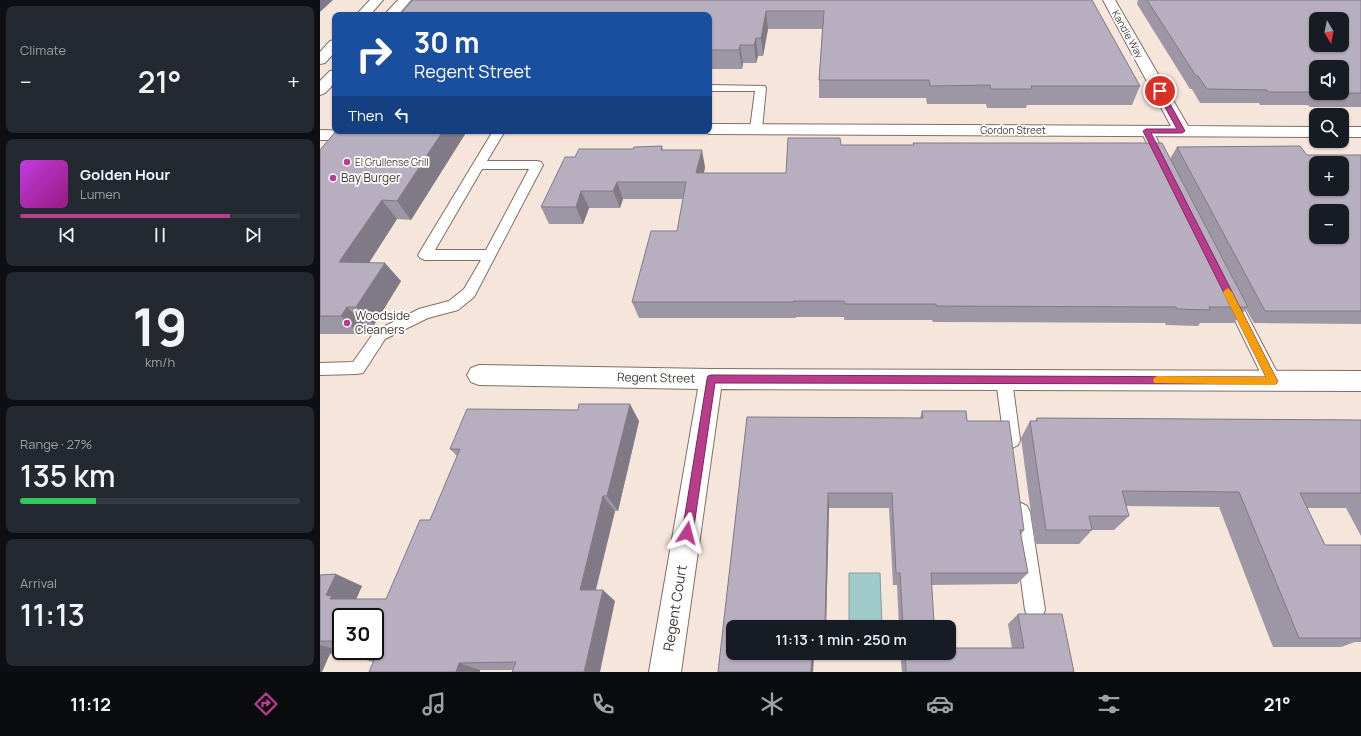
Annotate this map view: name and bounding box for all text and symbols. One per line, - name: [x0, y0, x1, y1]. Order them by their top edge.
- street label: Kandle Way: [1109, 7, 1147, 61]
- north arrow: [1309, 12, 1349, 52]
- map controls: [1309, 12, 1349, 244]
- text: 30 m: [414, 23, 479, 61]
- icon: right: [348, 28, 400, 80]
- text: Climate: [20, 41, 66, 59]
- text: Regent Street: [414, 59, 531, 83]
- button: sound: [1309, 60, 1349, 100]
- text: 21°: [138, 61, 181, 102]
- text: −: [20, 67, 32, 97]
- text: +: [287, 67, 300, 97]
- pin: [1143, 74, 1177, 108]
- icon: arrive: [1149, 80, 1171, 102]
- icon: left: [391, 104, 413, 126]
- text: Then: [348, 105, 383, 126]
- button: search: [1309, 108, 1349, 148]
- street label: Gordon Street: [980, 123, 1046, 137]
- place label: El Grullense Grill: [355, 155, 429, 169]
- button: +: [1309, 156, 1349, 196]
- marker: El Grullense Grill: [342, 157, 352, 167]
- text: Golden Hour: [80, 164, 170, 185]
- place label: Bay Burger: [341, 169, 401, 186]
- marker: Bay Burger: [328, 173, 338, 183]
- text: Lumen: [80, 185, 120, 203]
- button: −: [1309, 204, 1349, 244]
- icon: previous: [56, 224, 78, 246]
- icon: pause: [149, 224, 171, 246]
- icon: next: [242, 224, 264, 246]
- text: 19: [132, 291, 188, 362]
- place label: Woodside Cleaners: [355, 307, 410, 338]
- marker: Woodside Cleaners: [342, 318, 352, 328]
- text: km/h: [145, 353, 175, 371]
- street label: Regent Street: [617, 368, 695, 387]
- text: Range · 27%: [20, 435, 92, 453]
- text: 135 km: [20, 455, 116, 496]
- position arrow: [666, 512, 708, 554]
- street label: Regent Court: [658, 563, 691, 653]
- text: Arrival: [20, 574, 57, 592]
- text: 11:13: [20, 594, 85, 635]
- speed limit sign: 30: [332, 608, 384, 660]
- text: 11:13 · 1 min · 250 m: [775, 629, 907, 650]
- icon: directions: [252, 690, 280, 718]
- icon: music: [420, 690, 448, 718]
- icon: phone: [589, 690, 617, 718]
- icon: climate: [758, 690, 786, 718]
- icon: car: [926, 690, 954, 718]
- icon: filters: [1095, 690, 1123, 718]
- text: 11:12: [70, 692, 111, 716]
- text: 21°: [1264, 692, 1291, 716]

